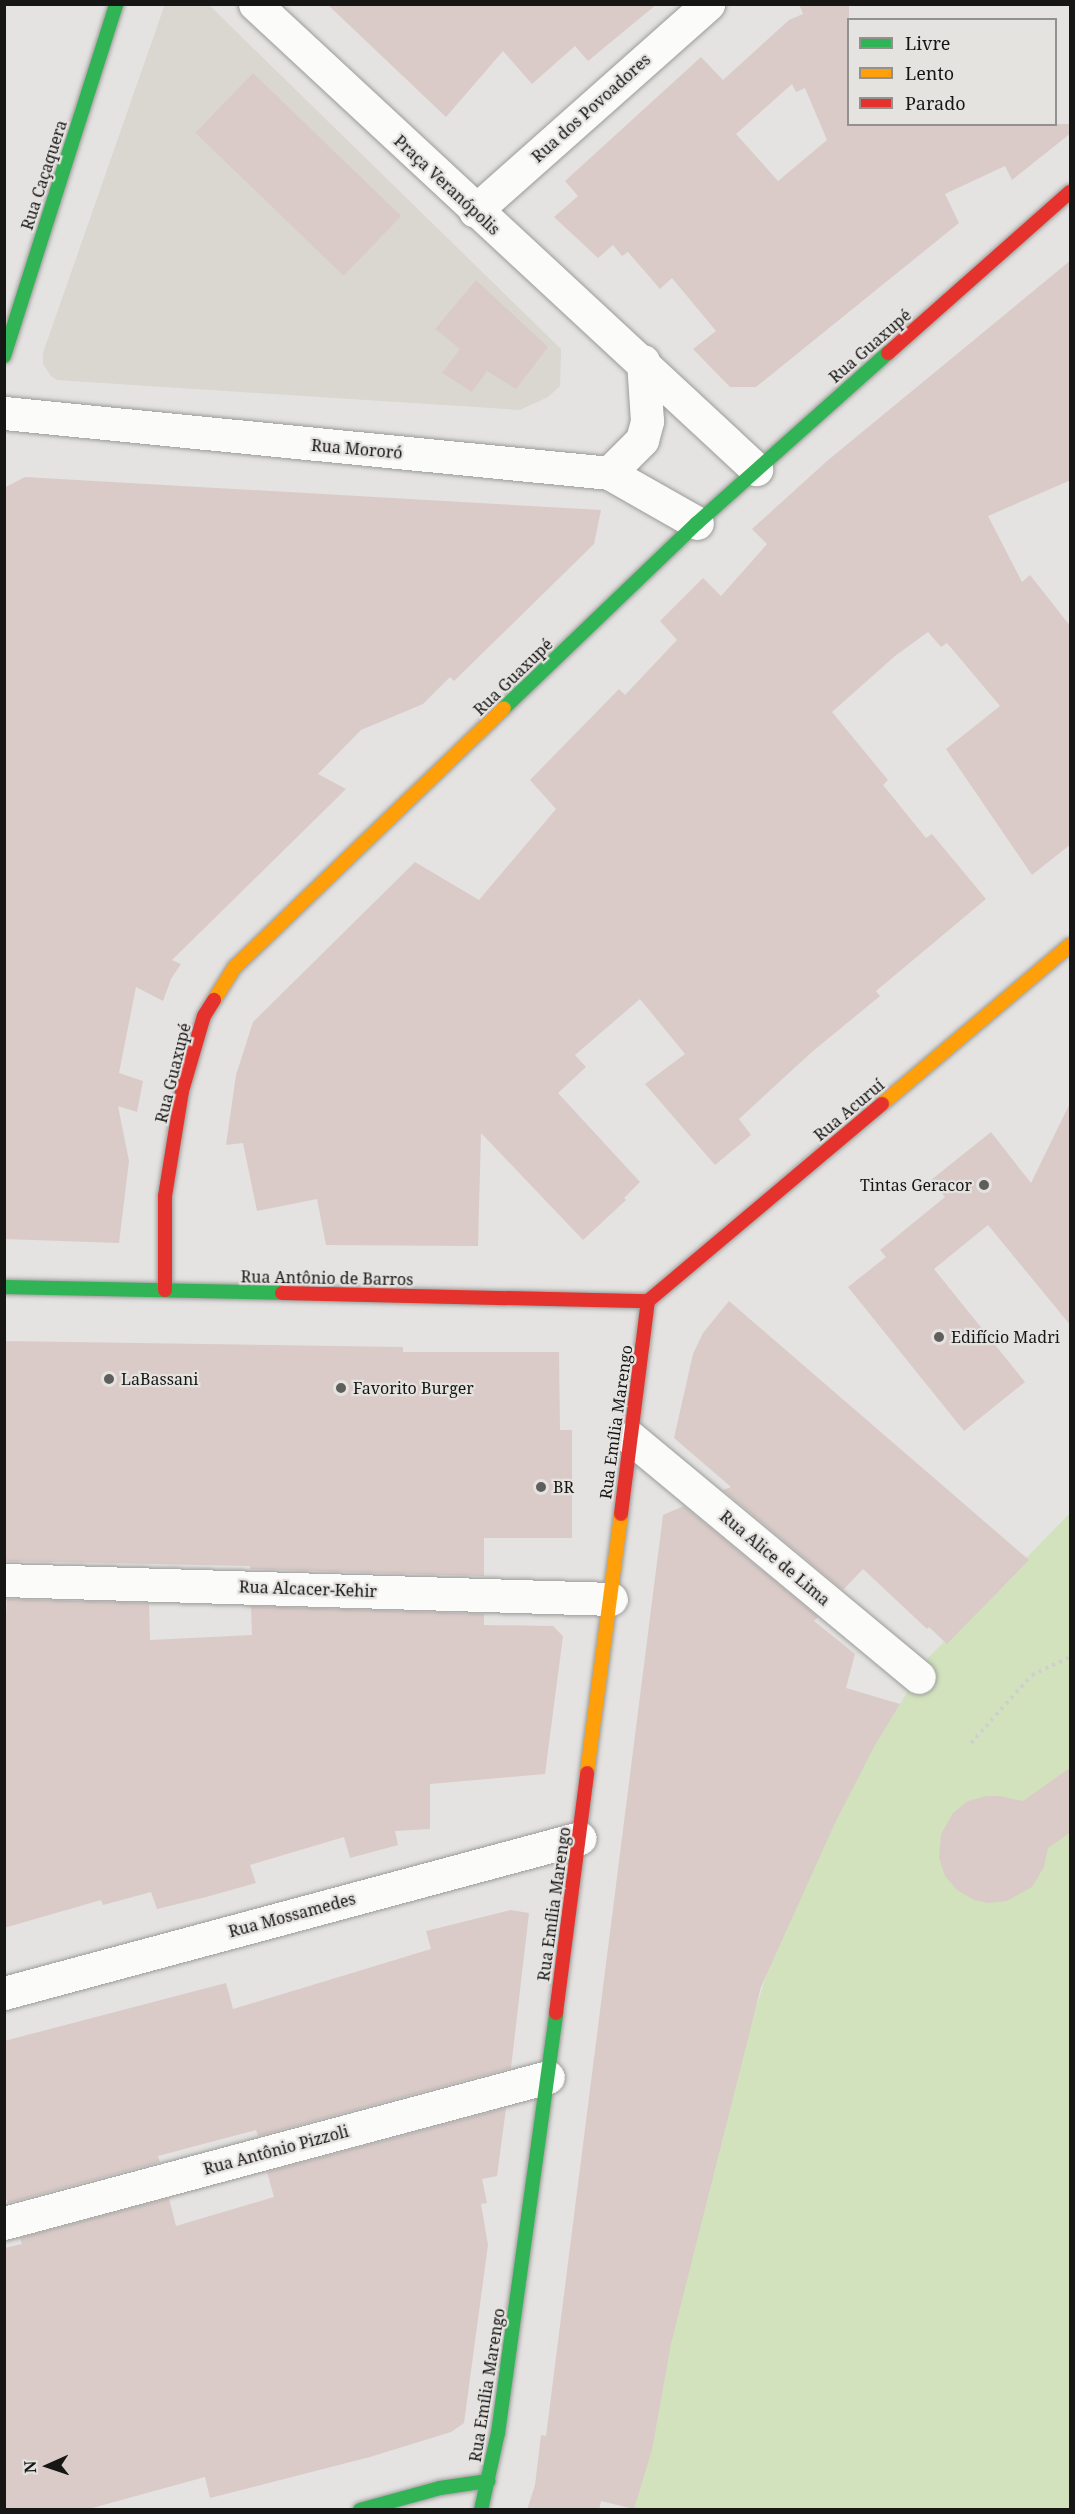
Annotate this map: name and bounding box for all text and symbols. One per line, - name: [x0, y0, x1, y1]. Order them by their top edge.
- legend: [847, 18, 1057, 126]
- text: Livre: [905, 31, 951, 55]
- street label: Rua dos Povoadores: [528, 50, 654, 166]
- text: Lento: [905, 61, 954, 85]
- text: Parado: [905, 91, 966, 115]
- street label: Rua Caçaquera: [17, 118, 71, 232]
- street label: Praça Veranópolis: [390, 131, 504, 239]
- street label: Rua Guaxupé: [825, 305, 915, 387]
- street label: Rua Mororó: [311, 435, 403, 463]
- street label: Rua Guaxupé: [470, 635, 556, 719]
- street label: Rua Guaxupé: [151, 1021, 195, 1125]
- street label: Rua Acuruí: [810, 1075, 888, 1145]
- place label: Tintas Geracor: [860, 1175, 972, 1195]
- marker: Tintas Geracor: [977, 1178, 991, 1192]
- street label: Rua Antônio de Barros: [241, 1267, 413, 1289]
- place label: Edifício Madri: [951, 1327, 1060, 1347]
- marker: Edifício Madri: [932, 1330, 946, 1344]
- street label: Rua Emília Marengo: [596, 1344, 636, 1500]
- place label: LaBassani: [121, 1369, 198, 1389]
- marker: LaBassani: [102, 1372, 116, 1386]
- place label: Favorito Burger: [353, 1378, 474, 1398]
- marker: Favorito Burger: [334, 1381, 348, 1395]
- place label: BR: [553, 1477, 574, 1497]
- marker: BR: [534, 1480, 548, 1494]
- street label: Rua Alice de Lima: [716, 1506, 834, 1610]
- street label: Rua Alcacer-Kehir: [239, 1577, 377, 1601]
- street label: Rua Emília Marengo: [534, 1826, 574, 1982]
- street label: Rua Mossamedes: [226, 1889, 358, 1941]
- street label: Rua Antônio Pizzoli: [201, 2121, 351, 2179]
- street label: Rua Emília Marengo: [465, 2307, 509, 2463]
- north arrow: [18, 2436, 78, 2496]
- text: N: [19, 2460, 41, 2474]

